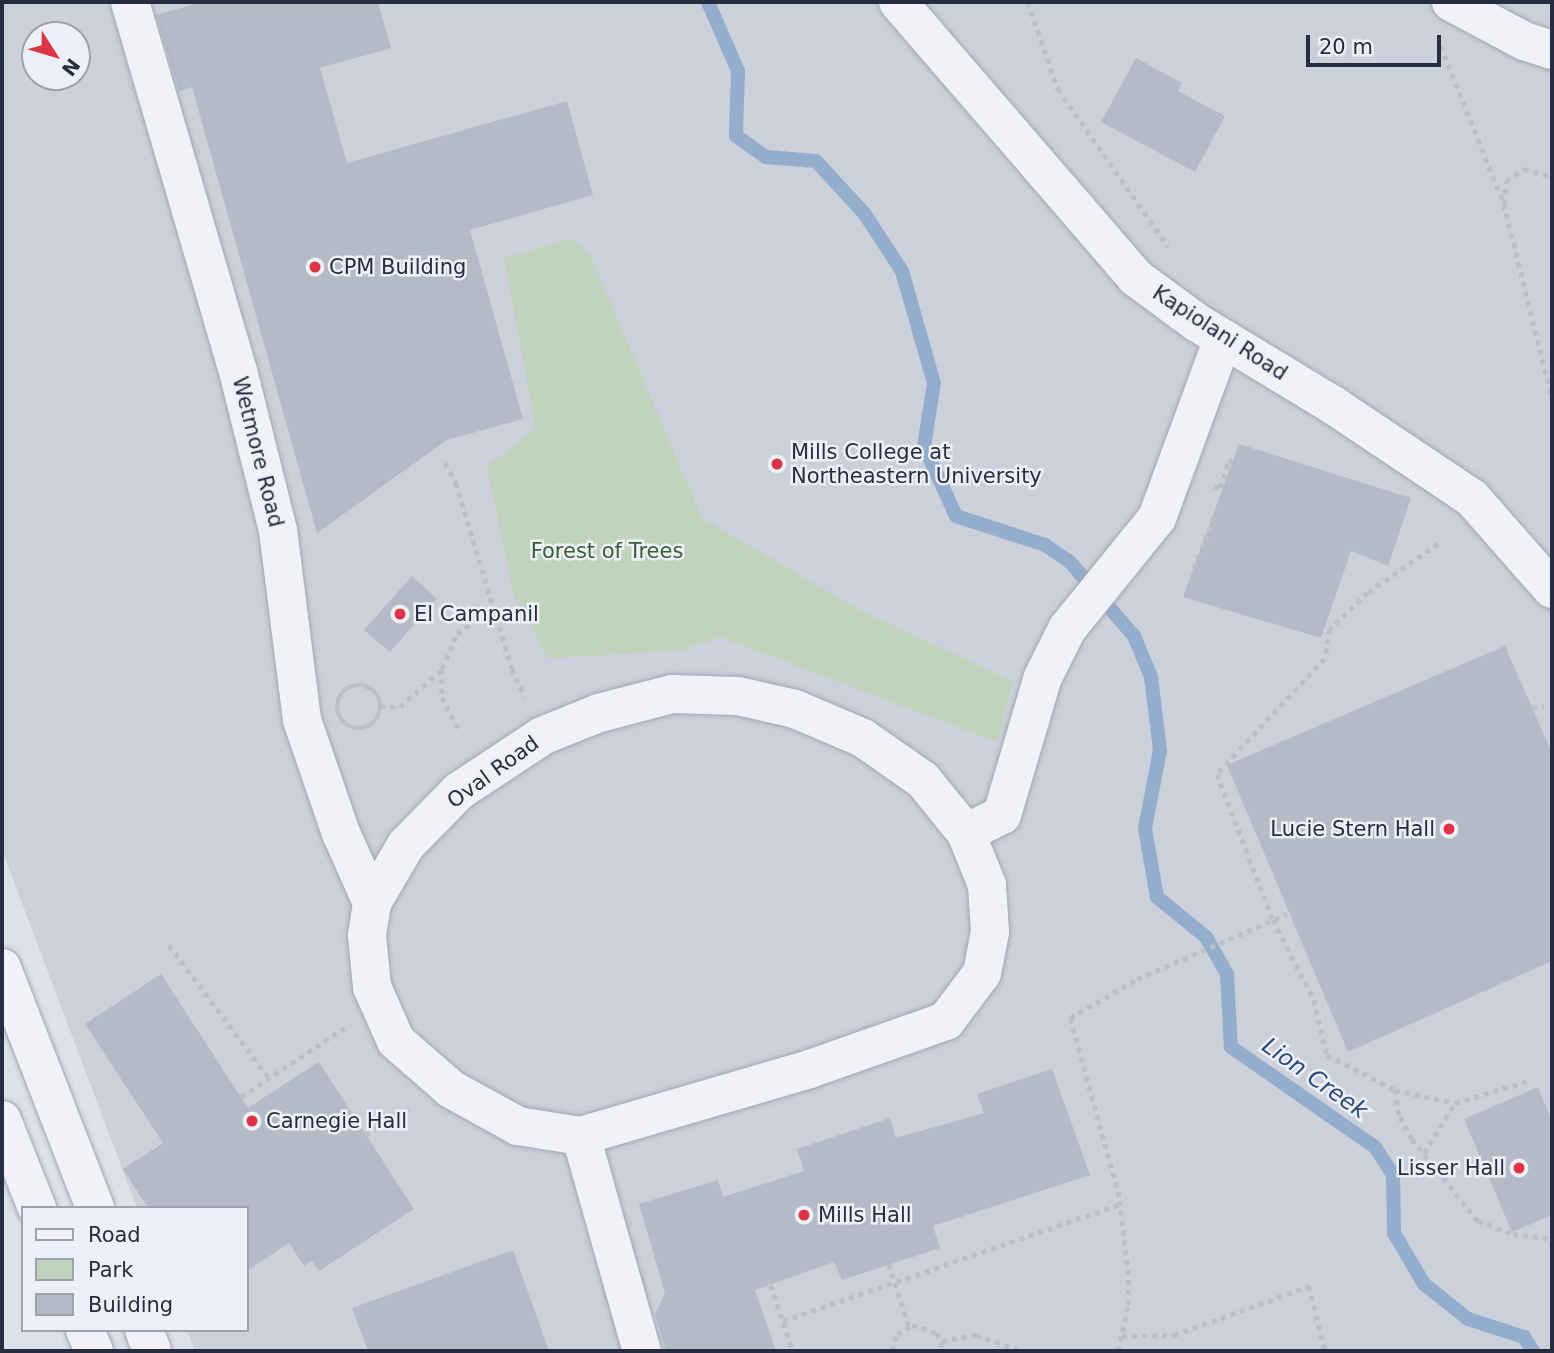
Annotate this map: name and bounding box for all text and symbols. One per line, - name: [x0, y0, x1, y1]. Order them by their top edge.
- north arrow: [21, 21, 91, 91]
- scale bar: [1309, 21, 1444, 65]
- text: 20 m: [1319, 35, 1373, 59]
- text: N: [58, 54, 85, 80]
- place label: CPM Building: [329, 254, 466, 280]
- marker: CPM Building: [307, 259, 323, 275]
- street label: Kapiolani Road: [1148, 280, 1292, 386]
- street label: Wetmore Road: [227, 374, 289, 530]
- place label: Mills College at Northeastern University: [791, 439, 1042, 489]
- marker: Mills College at Northeastern University: [769, 456, 785, 472]
- park label: Forest of Trees: [531, 538, 683, 564]
- place label: El Campanil: [414, 601, 539, 627]
- marker: El Campanil: [392, 606, 408, 622]
- street label: Oval Road: [442, 730, 544, 814]
- place label: Lucie Stern Hall: [1270, 816, 1435, 842]
- marker: Lucie Stern Hall: [1441, 821, 1457, 837]
- water label: Lion Creek: [1257, 1032, 1373, 1124]
- place label: Carnegie Hall: [266, 1108, 407, 1134]
- marker: Carnegie Hall: [244, 1113, 260, 1129]
- place label: Lisser Hall: [1397, 1155, 1505, 1181]
- marker: Lisser Hall: [1511, 1160, 1527, 1176]
- place label: Mills Hall: [818, 1202, 912, 1228]
- legend: [21, 1206, 248, 1332]
- marker: Mills Hall: [796, 1207, 812, 1223]
- text: Road: [88, 1223, 141, 1247]
- text: Park: [88, 1258, 133, 1282]
- text: Building: [88, 1293, 173, 1317]

